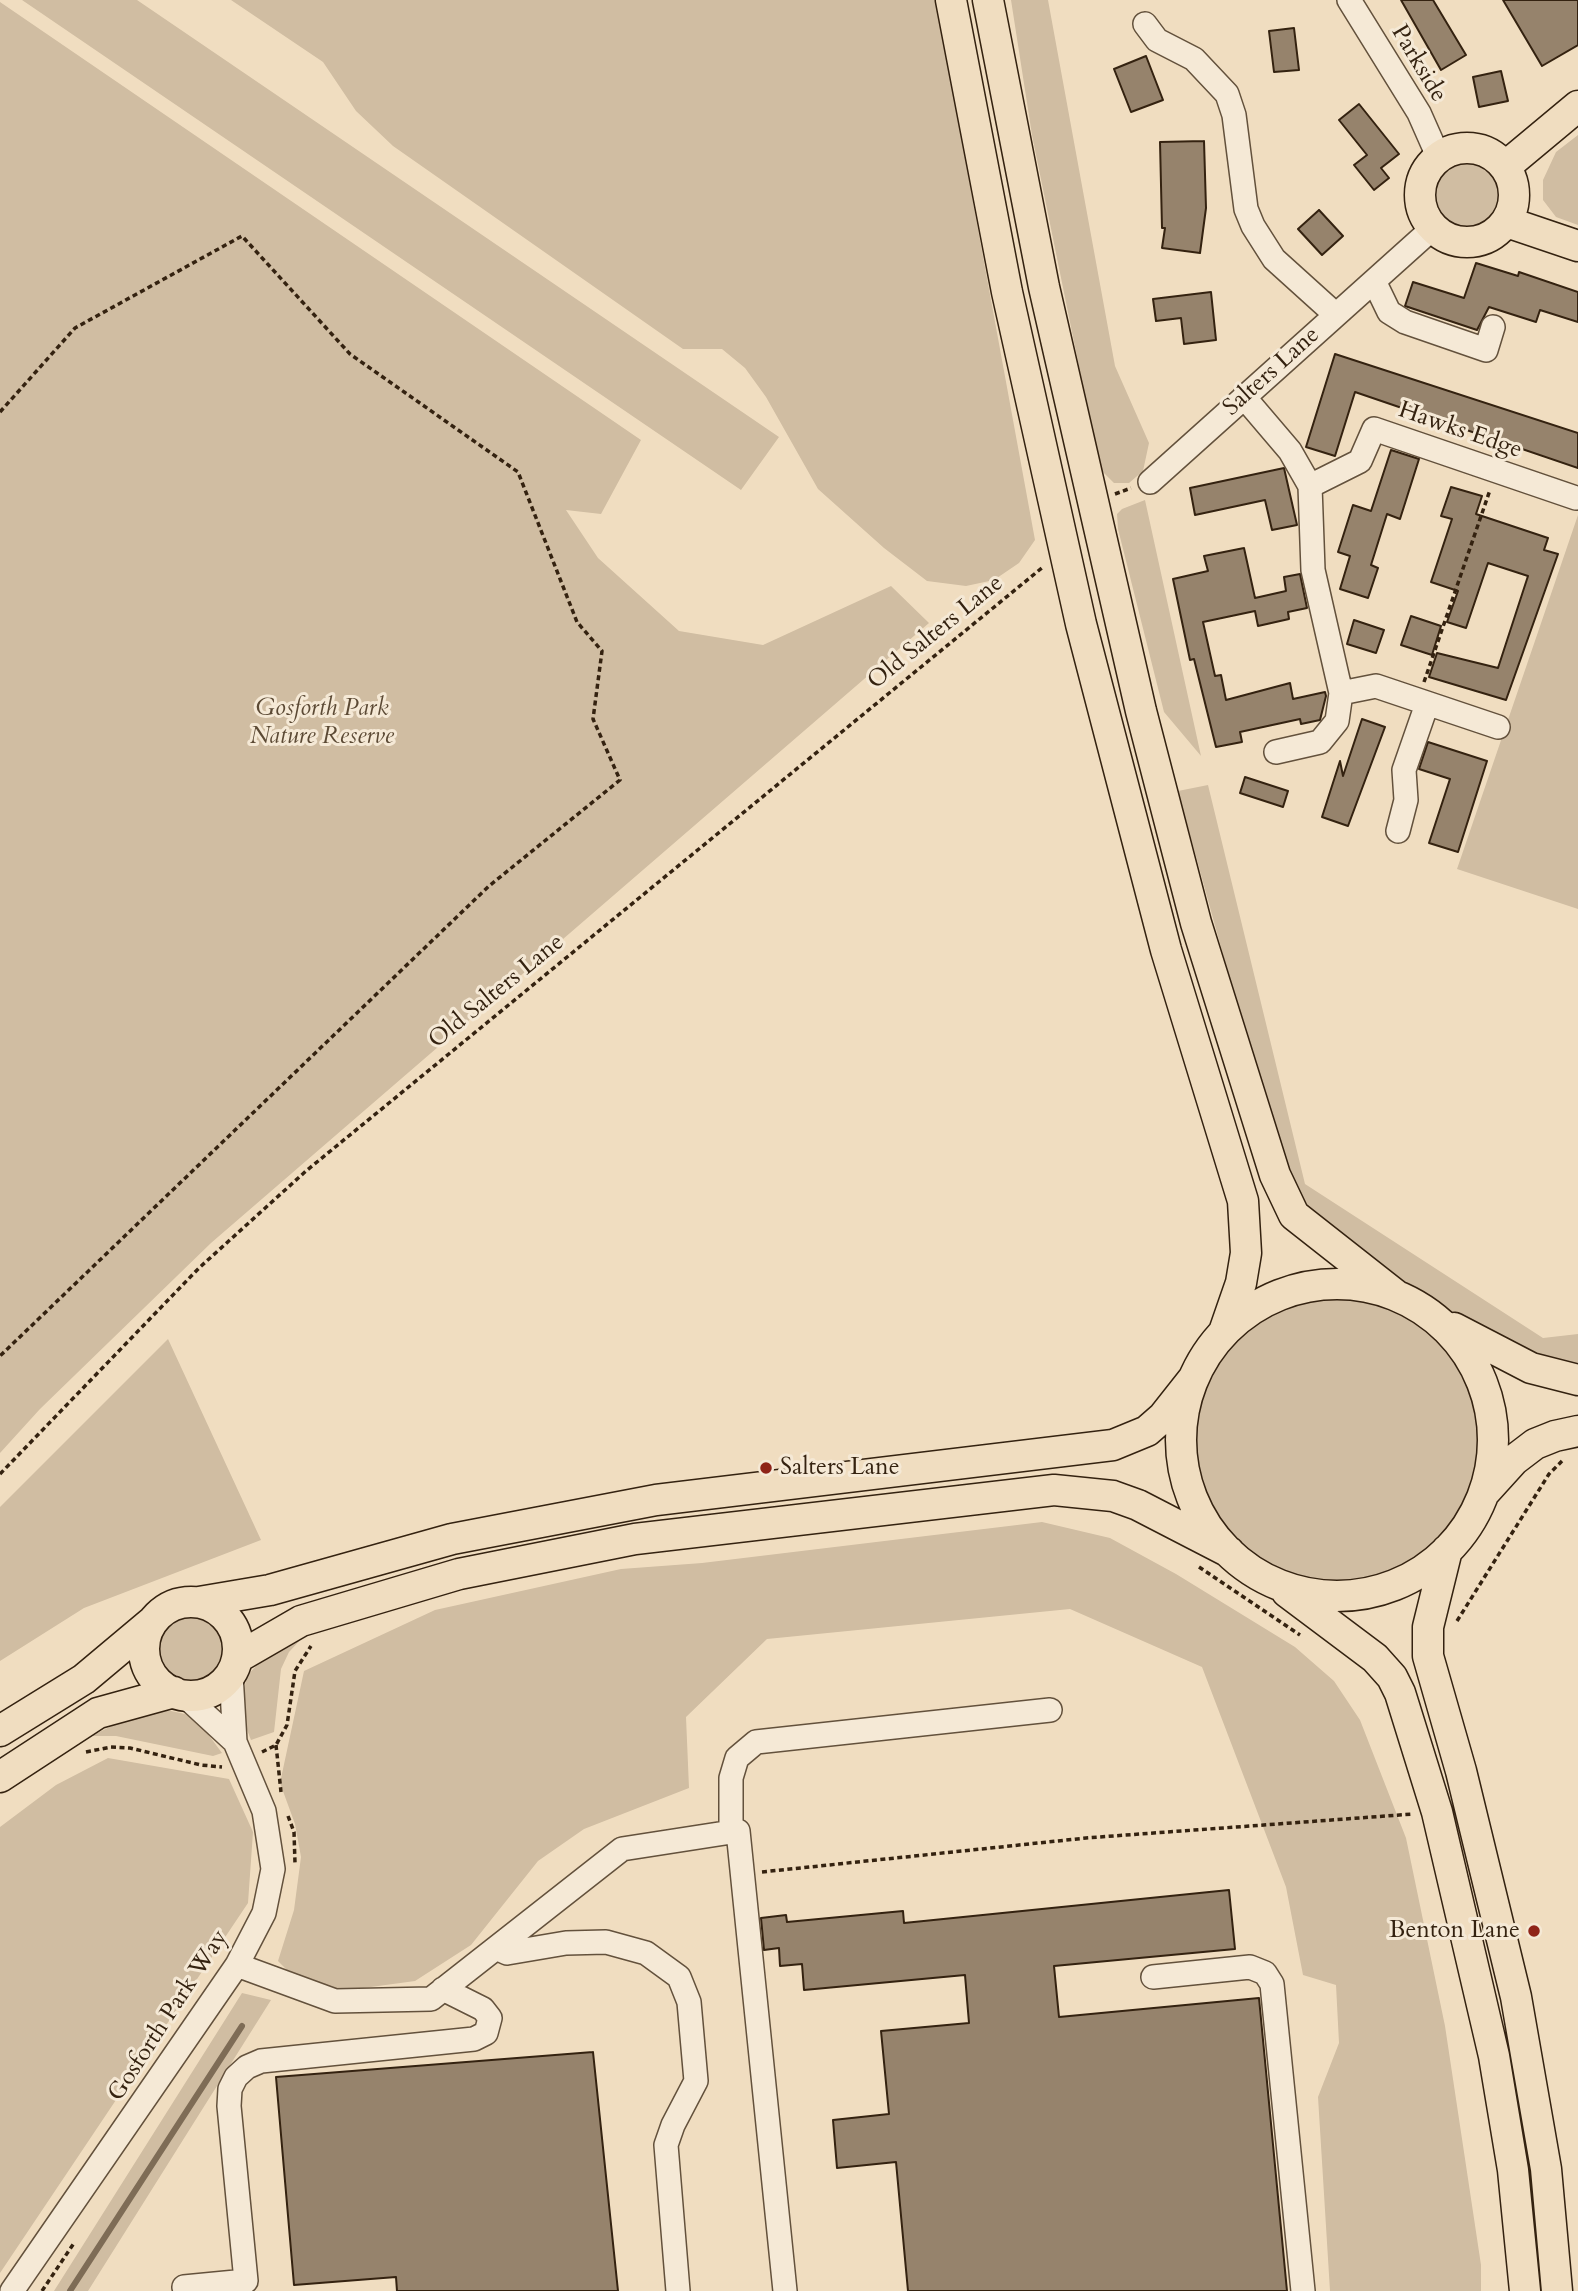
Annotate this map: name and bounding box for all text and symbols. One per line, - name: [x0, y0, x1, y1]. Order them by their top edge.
- street label: Parkside: [1384, 20, 1452, 108]
- street label: Salters Lane: [1218, 321, 1326, 423]
- street label: Hawks Edge: [1394, 396, 1526, 466]
- street label: Old Salters Lane: [863, 570, 1009, 696]
- park label: Gosforth Park Nature Reserve: [250, 695, 394, 751]
- street label: Old Salters Lane: [424, 929, 570, 1055]
- place label: Salters Lane: [780, 1454, 900, 1482]
- marker: Salters Lane: [758, 1460, 774, 1476]
- place label: Benton Lane: [1389, 1917, 1520, 1945]
- marker: Benton Lane: [1526, 1923, 1542, 1939]
- street label: Gosforth Park Way: [103, 1925, 235, 2107]

